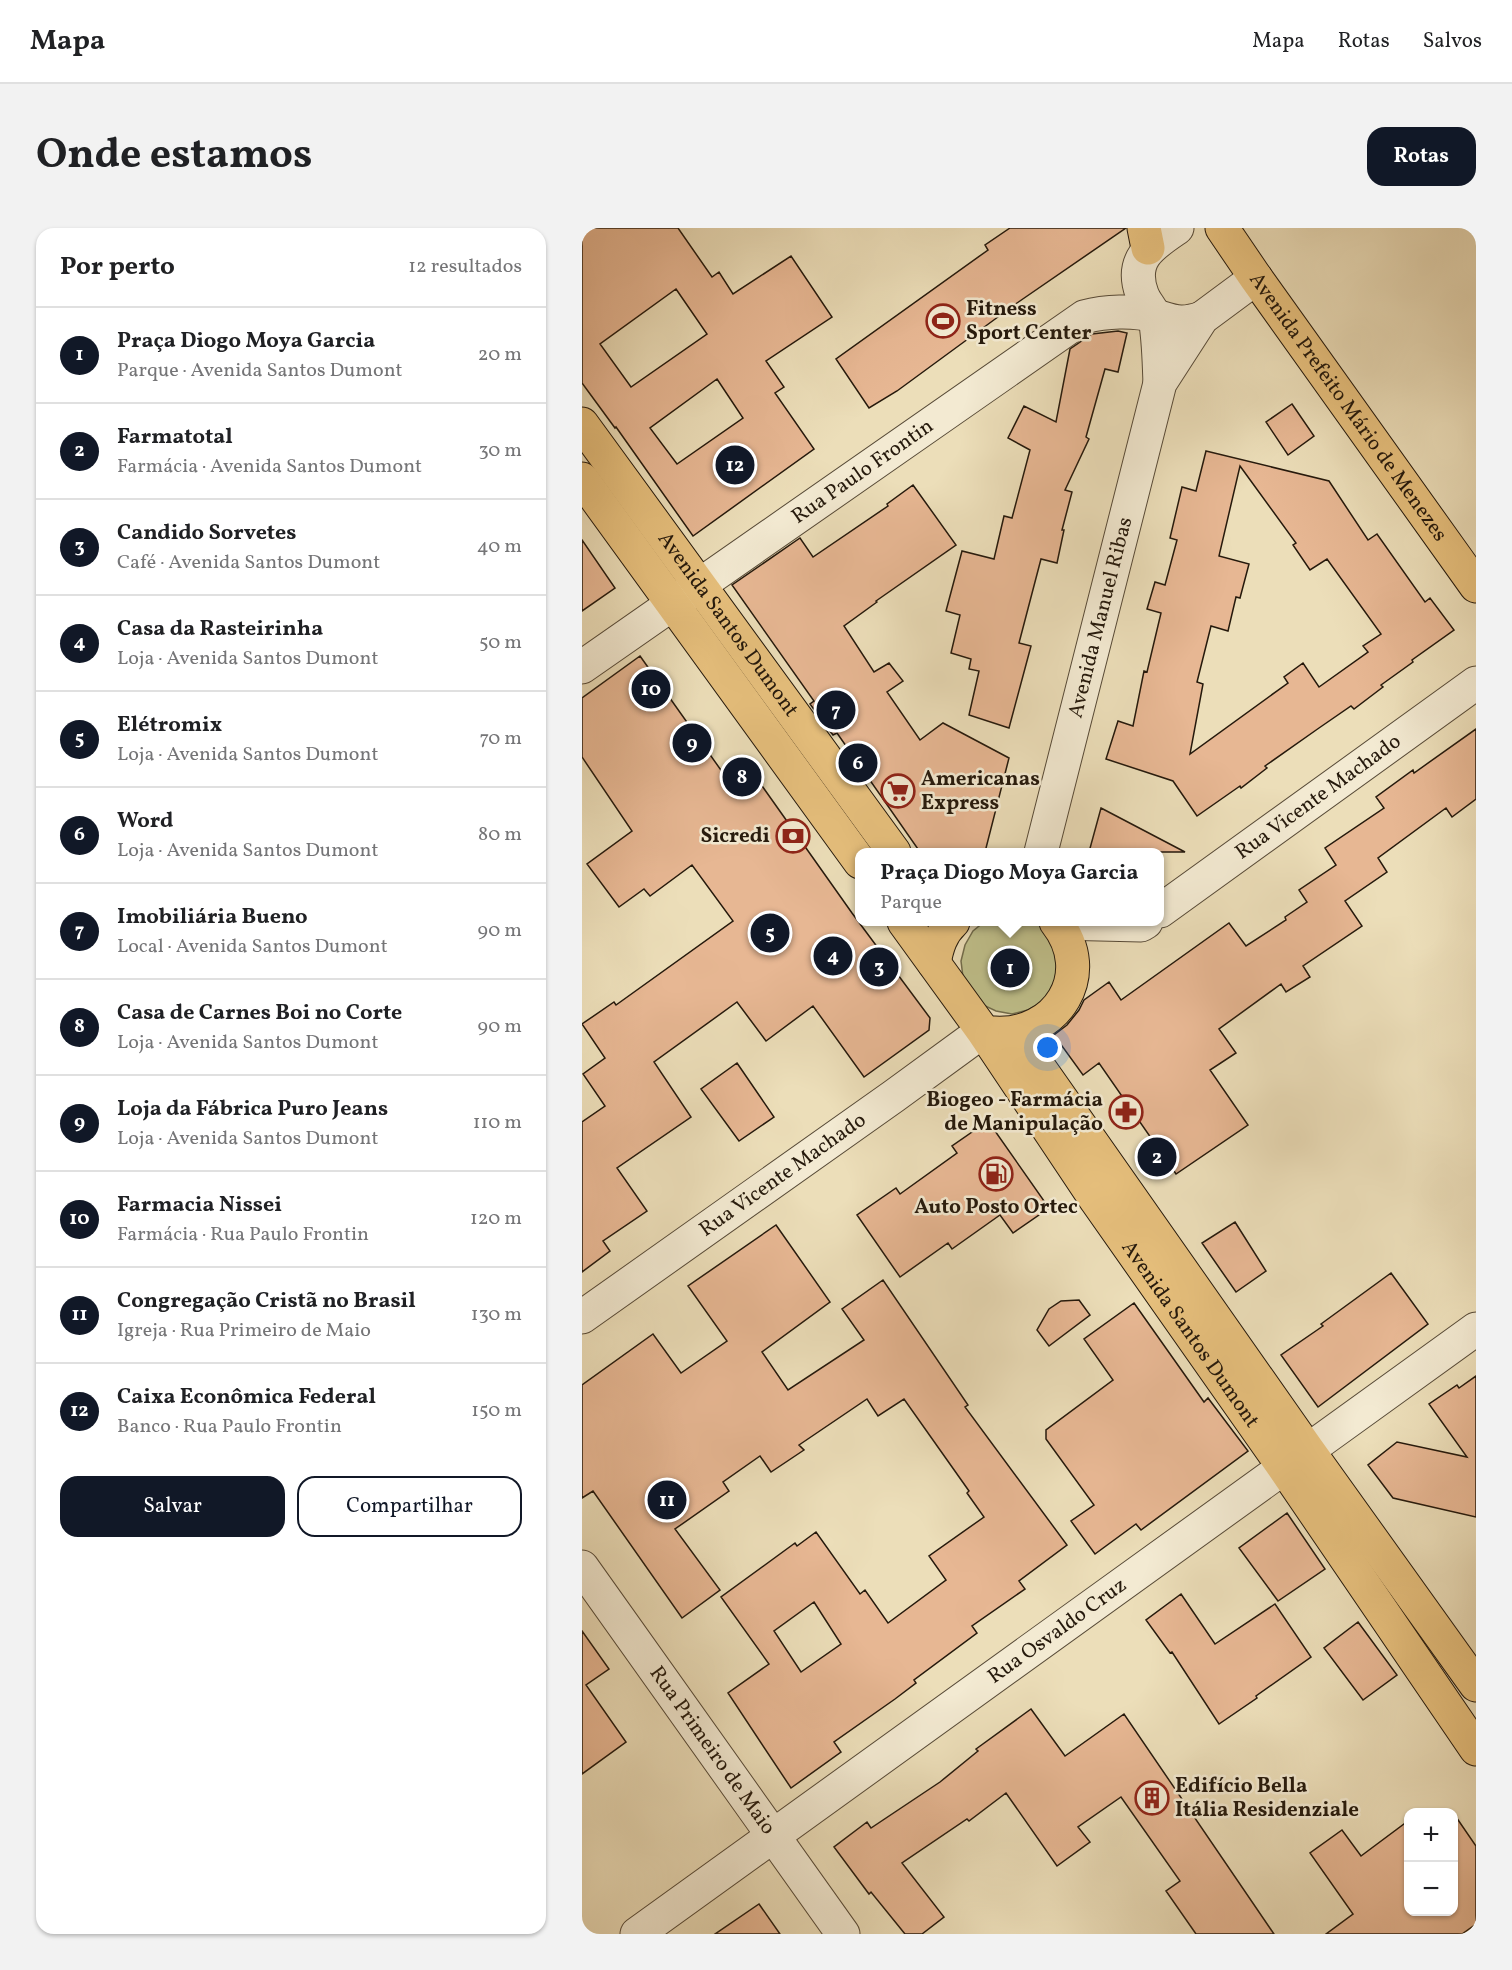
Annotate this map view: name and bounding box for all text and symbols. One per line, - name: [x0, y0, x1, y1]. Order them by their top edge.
- text: Mapa: [30, 22, 105, 61]
- text: Mapa: [1252, 27, 1305, 56]
- text: Rotas: [1338, 27, 1390, 56]
- text: Salvos: [1423, 27, 1482, 56]
- text: Onde estamos: [36, 127, 312, 186]
- button: Rotas: [1367, 127, 1476, 186]
- text: Por perto: [60, 249, 175, 285]
- text: 12 resultados: [408, 253, 522, 281]
- street label: Avenida Prefeito Mário de Menezes: [1242, 267, 1454, 547]
- place label: Fitness Sport Center: [966, 295, 1091, 348]
- sports icon: Fitness Sport Center: [925, 303, 961, 339]
- text: Praça Diogo Moya Garcia: [117, 326, 375, 357]
- text: 1: [75, 341, 84, 369]
- text: 20 m: [478, 341, 522, 369]
- text: Parque · Avenida Santos Dumont: [117, 357, 403, 385]
- street label: Rua Paulo Frontin: [786, 412, 939, 531]
- text: Farmatotal: [117, 422, 233, 453]
- text: 2: [74, 437, 85, 465]
- text: 30 m: [478, 437, 522, 465]
- pin: 12: [716, 442, 754, 488]
- text: Farmácia · Avenida Santos Dumont: [117, 453, 422, 481]
- street label: Avenida Manuel Ribas: [1061, 514, 1140, 721]
- text: Candido Sorvetes: [117, 518, 296, 549]
- street label: Avenida Santos Dumont: [651, 526, 805, 723]
- text: 3: [74, 533, 85, 561]
- text: 40 m: [477, 533, 522, 561]
- text: Café · Avenida Santos Dumont: [117, 549, 380, 577]
- text: Casa da Rasteirinha: [117, 614, 323, 645]
- text: 4: [73, 629, 86, 657]
- text: 50 m: [479, 629, 522, 657]
- text: Loja · Avenida Santos Dumont: [117, 645, 378, 673]
- pin: 10: [632, 666, 670, 712]
- pin: 7: [816, 688, 856, 732]
- text: Elétromix: [117, 710, 222, 741]
- pin: 9: [672, 720, 712, 766]
- text: 5: [75, 725, 84, 753]
- text: 70 m: [479, 725, 522, 753]
- street label: Rua Vicente Machado: [1229, 727, 1407, 867]
- pin: 6: [838, 740, 878, 786]
- text: Loja · Avenida Santos Dumont: [117, 741, 378, 769]
- pin: 8: [722, 754, 762, 800]
- place label: Americanas Express: [921, 765, 1040, 818]
- supermarket icon: Americanas Express: [880, 773, 916, 809]
- text: Word: [117, 806, 173, 837]
- bank icon: Sicredi: [775, 818, 811, 854]
- text: 6: [74, 821, 85, 849]
- text: 80 m: [478, 821, 522, 849]
- place label: Sicredi: [701, 822, 770, 851]
- text: Loja · Avenida Santos Dumont: [117, 837, 378, 865]
- popup: [855, 848, 1164, 926]
- text: Praça Diogo Moya Garcia: [880, 858, 1139, 889]
- text: Parque: [880, 889, 942, 917]
- text: Imobiliária Bueno: [117, 902, 308, 933]
- pin: 5: [750, 910, 789, 956]
- text: 7: [75, 917, 84, 945]
- text: 90 m: [478, 917, 522, 945]
- text: Local · Avenida Santos Dumont: [117, 933, 388, 961]
- pin: 4: [814, 934, 852, 978]
- pin: 3: [860, 944, 898, 990]
- pin: 1: [990, 946, 1030, 990]
- text: Casa de Carnes Boi no Corte: [117, 998, 402, 1029]
- text: 8: [74, 1013, 85, 1041]
- text: 90 m: [478, 1013, 522, 1041]
- text: Loja · Avenida Santos Dumont: [117, 1029, 378, 1057]
- your location: [1033, 1033, 1062, 1062]
- place label: Biogeo - Farmácia de Manipulação: [926, 1086, 1103, 1139]
- text: Loja da Fábrica Puro Jeans: [117, 1094, 388, 1125]
- pharmacy icon: Biogeo - Farmácia de Manipulação: [1108, 1094, 1144, 1130]
- street label: Rua Vicente Machado: [694, 1106, 872, 1244]
- text: 9: [74, 1109, 85, 1137]
- text: 110 m: [473, 1109, 522, 1137]
- text: Loja · Avenida Santos Dumont: [117, 1125, 378, 1153]
- pin: 2: [1138, 1134, 1176, 1180]
- fuel station icon: Auto Posto Ortec: [978, 1156, 1014, 1192]
- text: Farmacia Nissei: [117, 1190, 282, 1221]
- place label: Auto Posto Ortec: [914, 1193, 1078, 1222]
- text: 10: [69, 1205, 90, 1233]
- text: 120 m: [470, 1205, 522, 1233]
- text: Farmácia · Rua Paulo Frontin: [117, 1221, 369, 1249]
- street label: Avenida Santos Dumont: [1114, 1235, 1266, 1434]
- text: Congregação Cristã no Brasil: [117, 1286, 416, 1317]
- text: 11: [71, 1301, 88, 1329]
- text: 130 m: [471, 1301, 522, 1329]
- text: Igreja · Rua Primeiro de Maio: [117, 1317, 371, 1345]
- text: Caixa Econômica Federal: [117, 1382, 376, 1413]
- text: 12: [70, 1397, 89, 1425]
- text: 150 m: [471, 1397, 522, 1425]
- text: Banco · Rua Paulo Frontin: [117, 1413, 342, 1441]
- button: Salvar: [60, 1476, 285, 1537]
- button: Compartilhar: [297, 1476, 522, 1537]
- pin: 11: [648, 1478, 686, 1522]
- street label: Rua Osvaldo Cruz: [982, 1571, 1132, 1691]
- street label: Rua Primeiro de Maio: [642, 1660, 782, 1841]
- place label: Edifício Bella Itália Residenziale: [1175, 1772, 1359, 1825]
- building icon: Edifício Bella Itália Residenziale: [1134, 1780, 1170, 1816]
- map controls: [1404, 1808, 1458, 1916]
- button: +: [1404, 1808, 1458, 1862]
- button: −: [1404, 1862, 1458, 1916]

